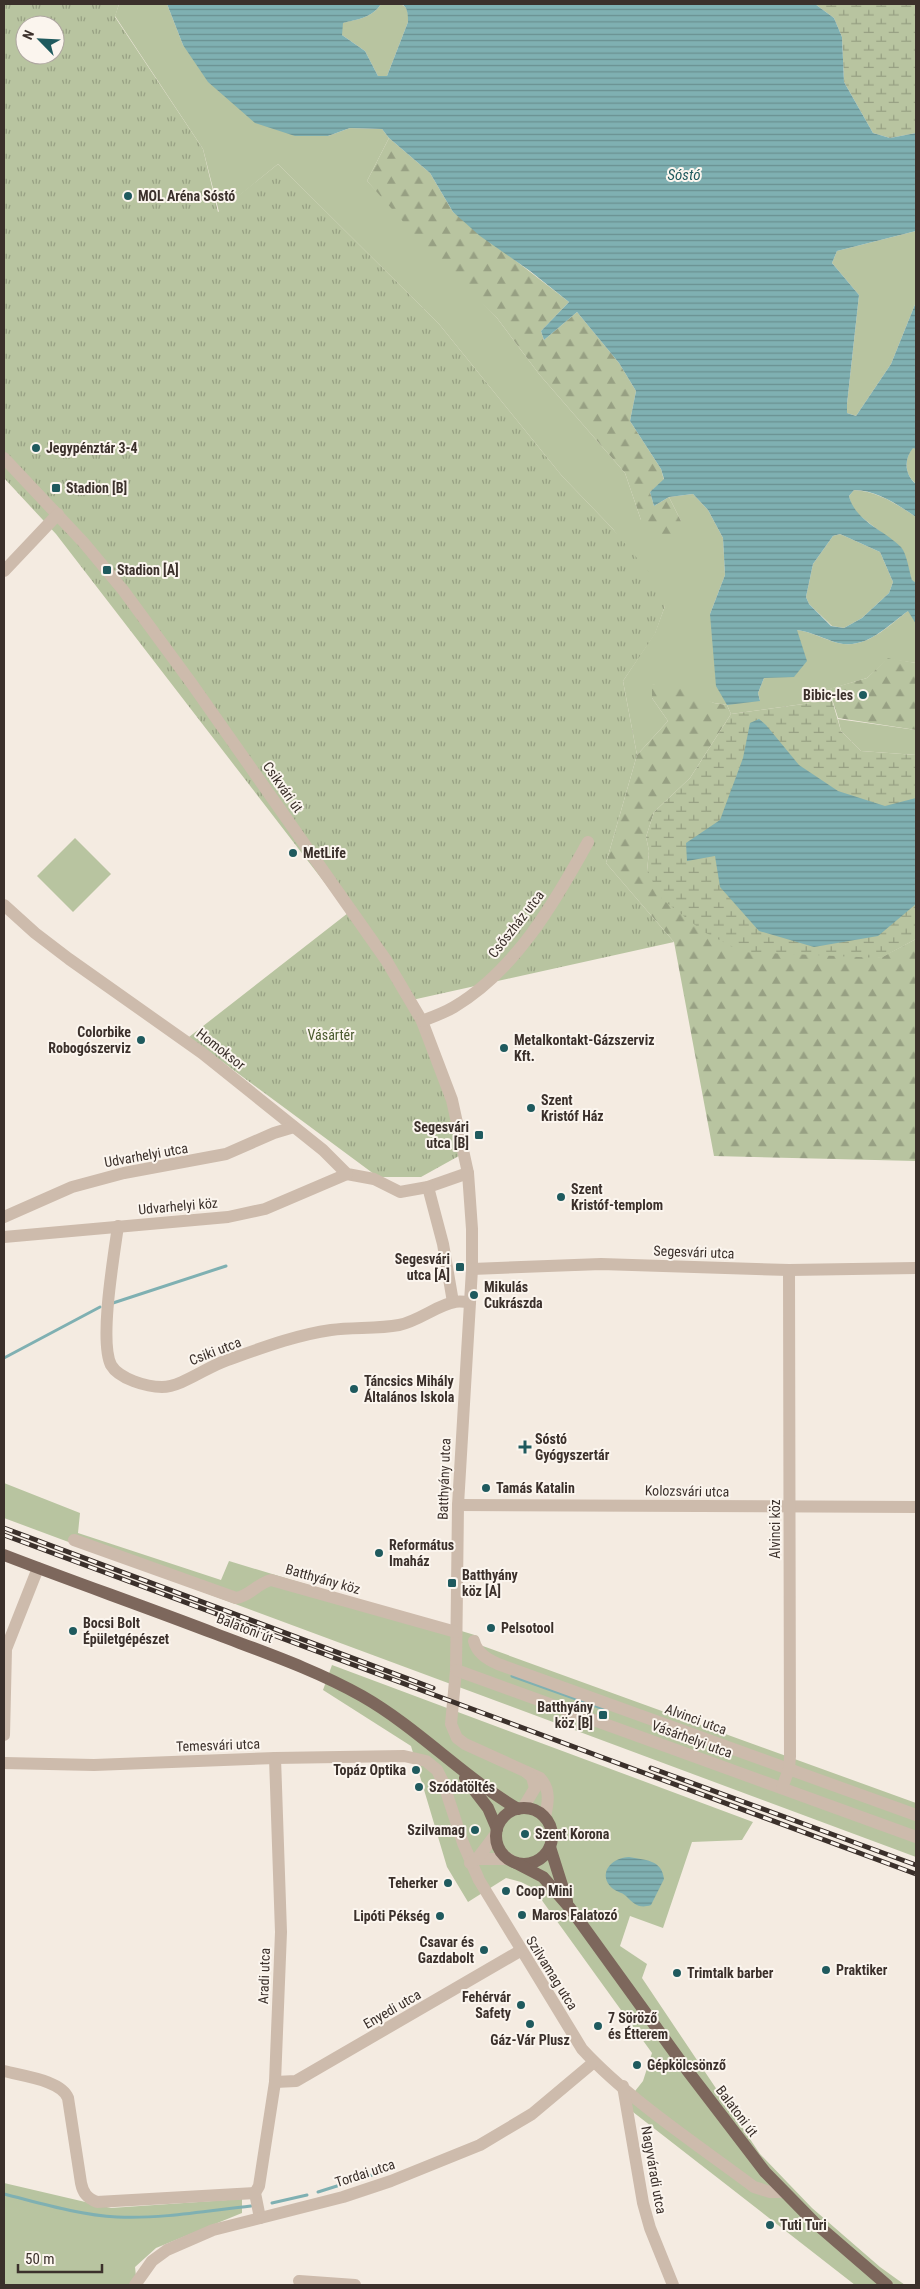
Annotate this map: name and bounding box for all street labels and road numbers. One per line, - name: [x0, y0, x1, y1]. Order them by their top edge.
- street label: Csikvári út: [260, 759, 306, 815]
- street label: Csőszház utca: [485, 887, 547, 961]
- street label: Homoksor: [194, 1025, 248, 1073]
- street label: Udvarhelyi utca: [103, 1140, 189, 1170]
- street label: Udvarhelyi köz: [138, 1195, 218, 1217]
- street label: Segesvári utca: [653, 1243, 735, 1261]
- street label: Csiki utca: [187, 1334, 243, 1368]
- street label: Batthyány utca: [435, 1438, 453, 1520]
- street label: Kolozsvári utca: [645, 1482, 729, 1500]
- street label: Alvinci köz: [767, 1499, 783, 1559]
- street label: Batthyány köz: [284, 1561, 362, 1597]
- street label: Balatoni út: [214, 1610, 276, 1646]
- street label: Alvinci utca: [663, 1700, 729, 1738]
- street label: Vásárhelyi utca: [650, 1717, 734, 1761]
- street label: Temesvári utca: [176, 1736, 260, 1754]
- street label: Szilvamag utca: [523, 1933, 581, 2013]
- street label: Aradi utca: [255, 1948, 273, 2004]
- street label: Enyedi utca: [361, 1986, 423, 2032]
- street label: Balatoni út: [713, 2082, 761, 2140]
- street label: Nagyváradi utca: [638, 2125, 670, 2215]
- street label: Tordai utca: [333, 2156, 397, 2190]

